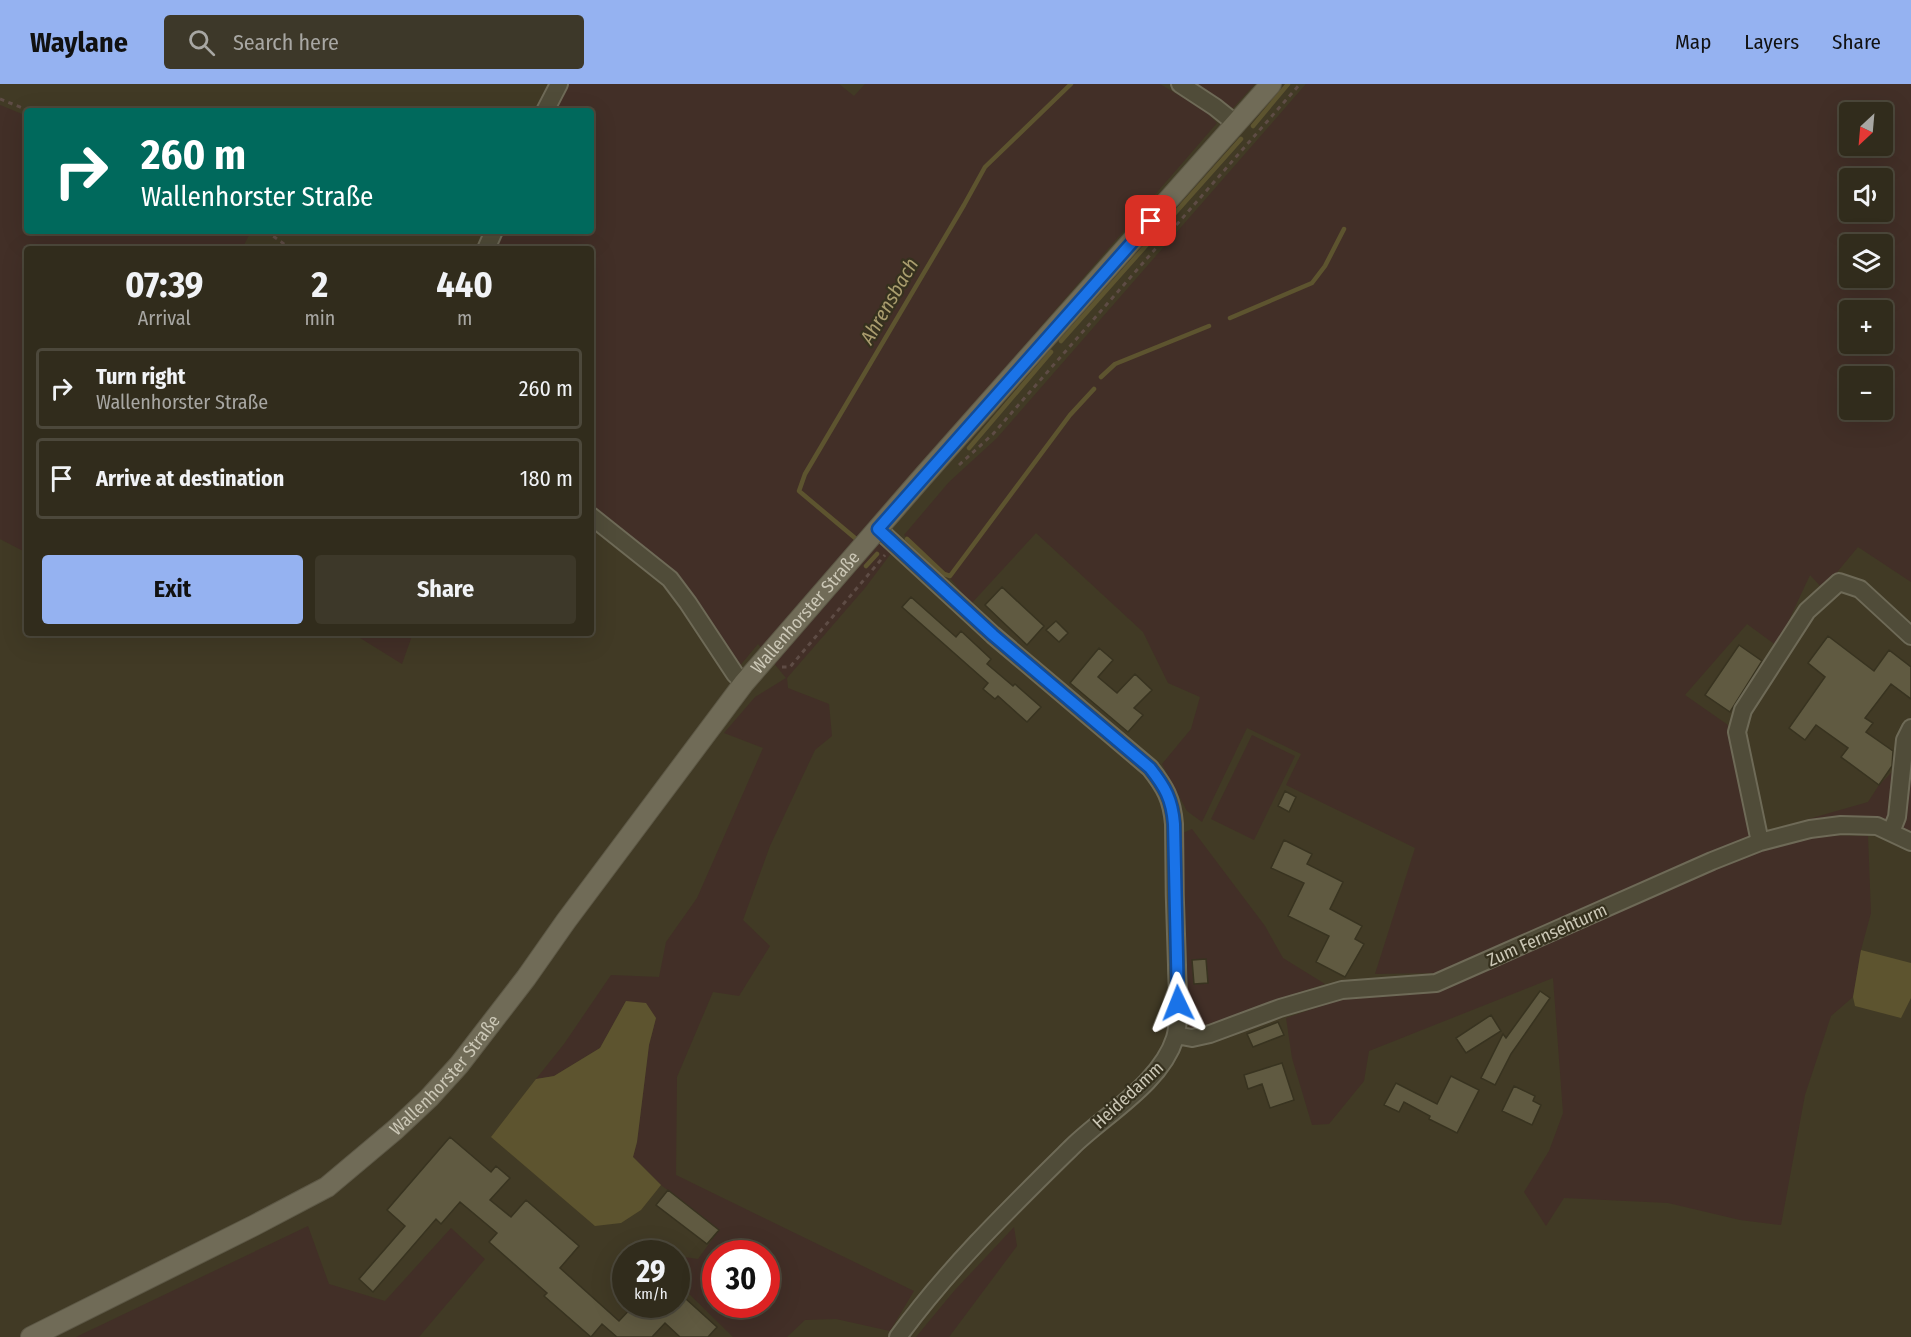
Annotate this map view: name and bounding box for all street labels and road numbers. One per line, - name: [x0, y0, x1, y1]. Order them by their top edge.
- street label: Wallenhorster Straße: [746, 546, 864, 678]
- street label: Zum Fernsehturm: [1484, 899, 1610, 971]
- street label: Wallenhorster Straße: [385, 1010, 505, 1140]
- street label: Heidedamm: [1088, 1057, 1168, 1133]

